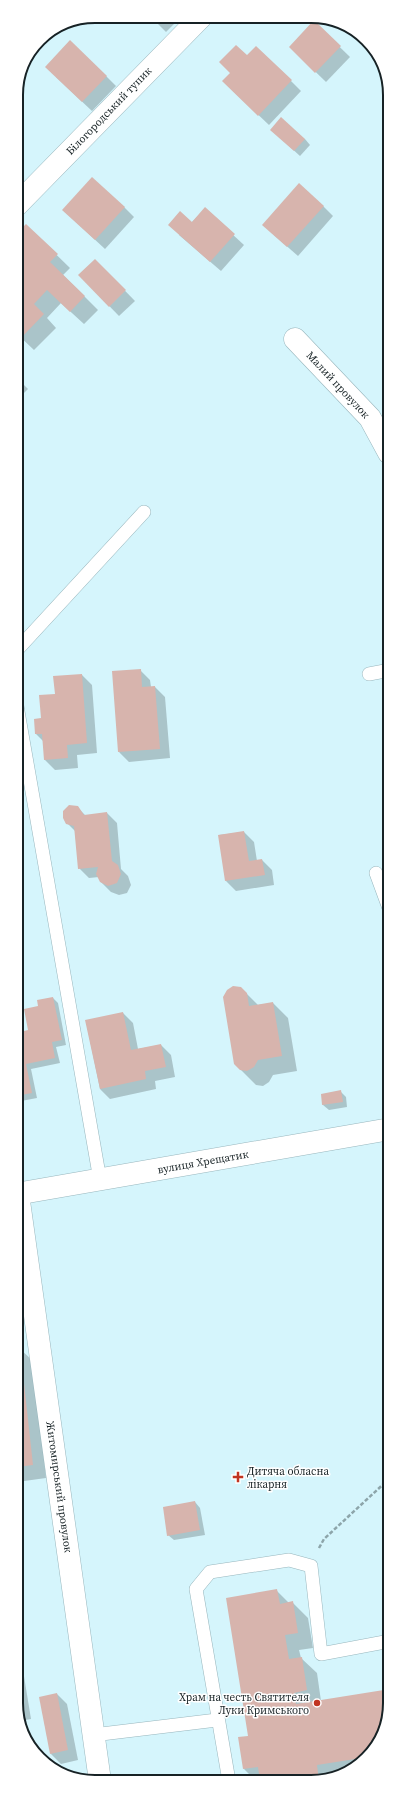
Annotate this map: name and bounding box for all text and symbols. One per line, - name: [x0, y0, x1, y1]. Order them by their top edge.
- street label: Білогородський тупик: [63, 64, 155, 158]
- street label: Малий провулок: [303, 348, 373, 422]
- street label: вулиця Хрещатик: [156, 1147, 250, 1177]
- street label: Житомирський провулок: [42, 1420, 76, 1554]
- place label: Дитяча обласна лікарня: [247, 1464, 329, 1492]
- marker: Дитяча обласна лікарня: [232, 1471, 244, 1483]
- place label: Храм на честь Святителя Луки Кримського: [179, 1690, 309, 1718]
- marker: Храм на честь Святителя Луки Кримського: [312, 1698, 322, 1708]

